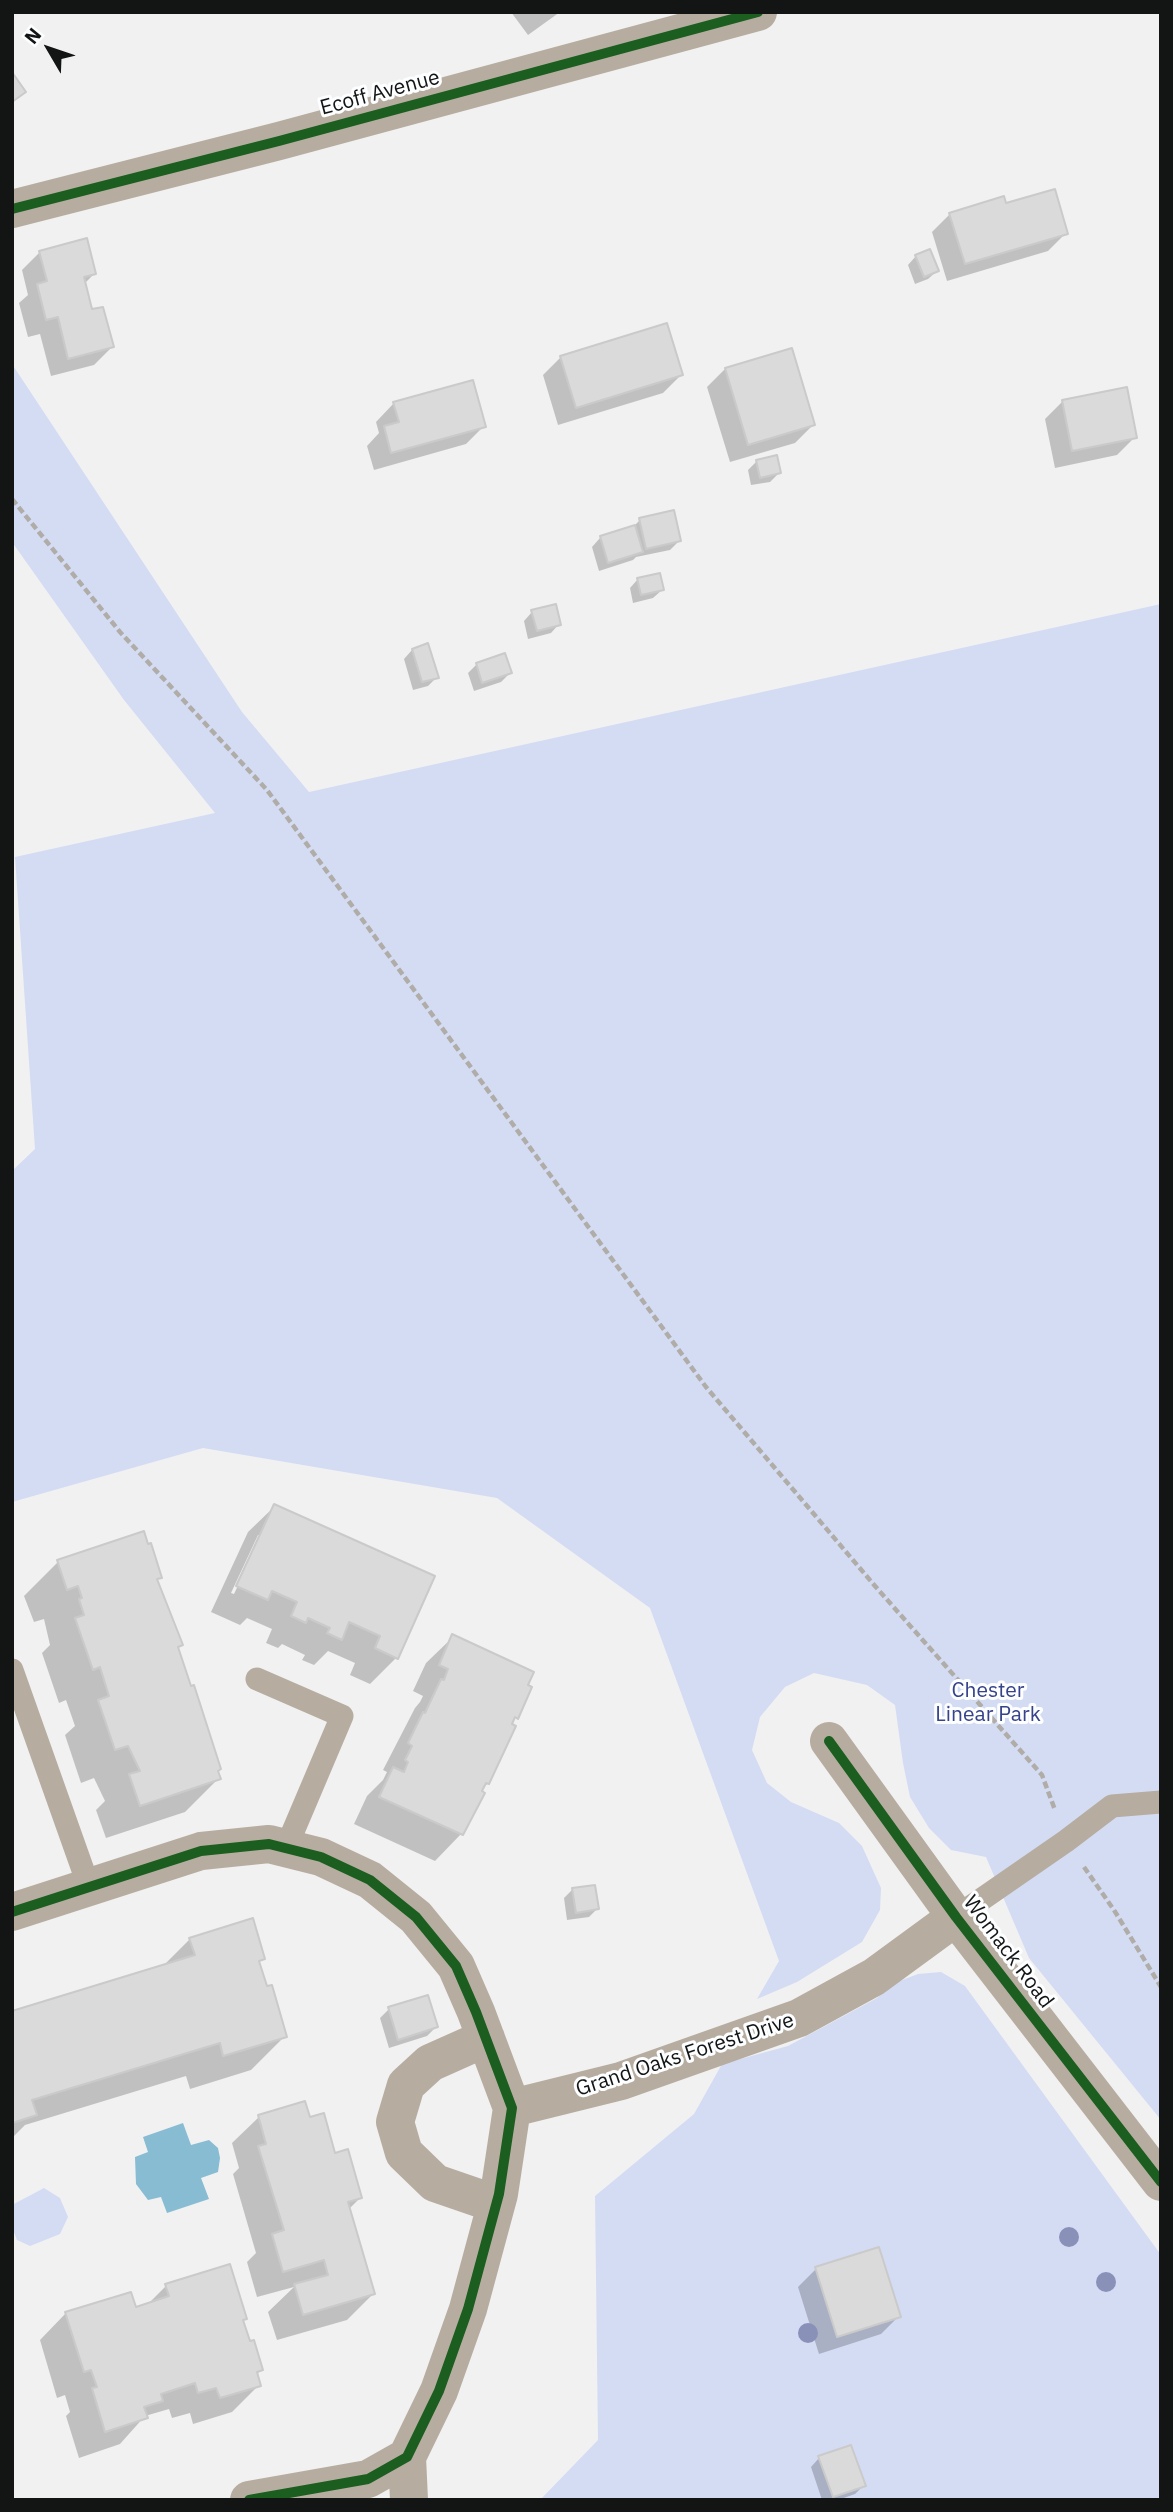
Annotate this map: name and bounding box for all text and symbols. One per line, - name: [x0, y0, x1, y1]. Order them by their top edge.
- north arrow: [14, 14, 84, 84]
- text: N: [19, 23, 46, 49]
- street label: Ecoff Avenue: [317, 65, 443, 121]
- park label: Chester Linear Park: [935, 1678, 1041, 1728]
- street label: Womack Road: [957, 1891, 1059, 2013]
- street label: Grand Oaks Forest Drive: [573, 2008, 797, 2102]

